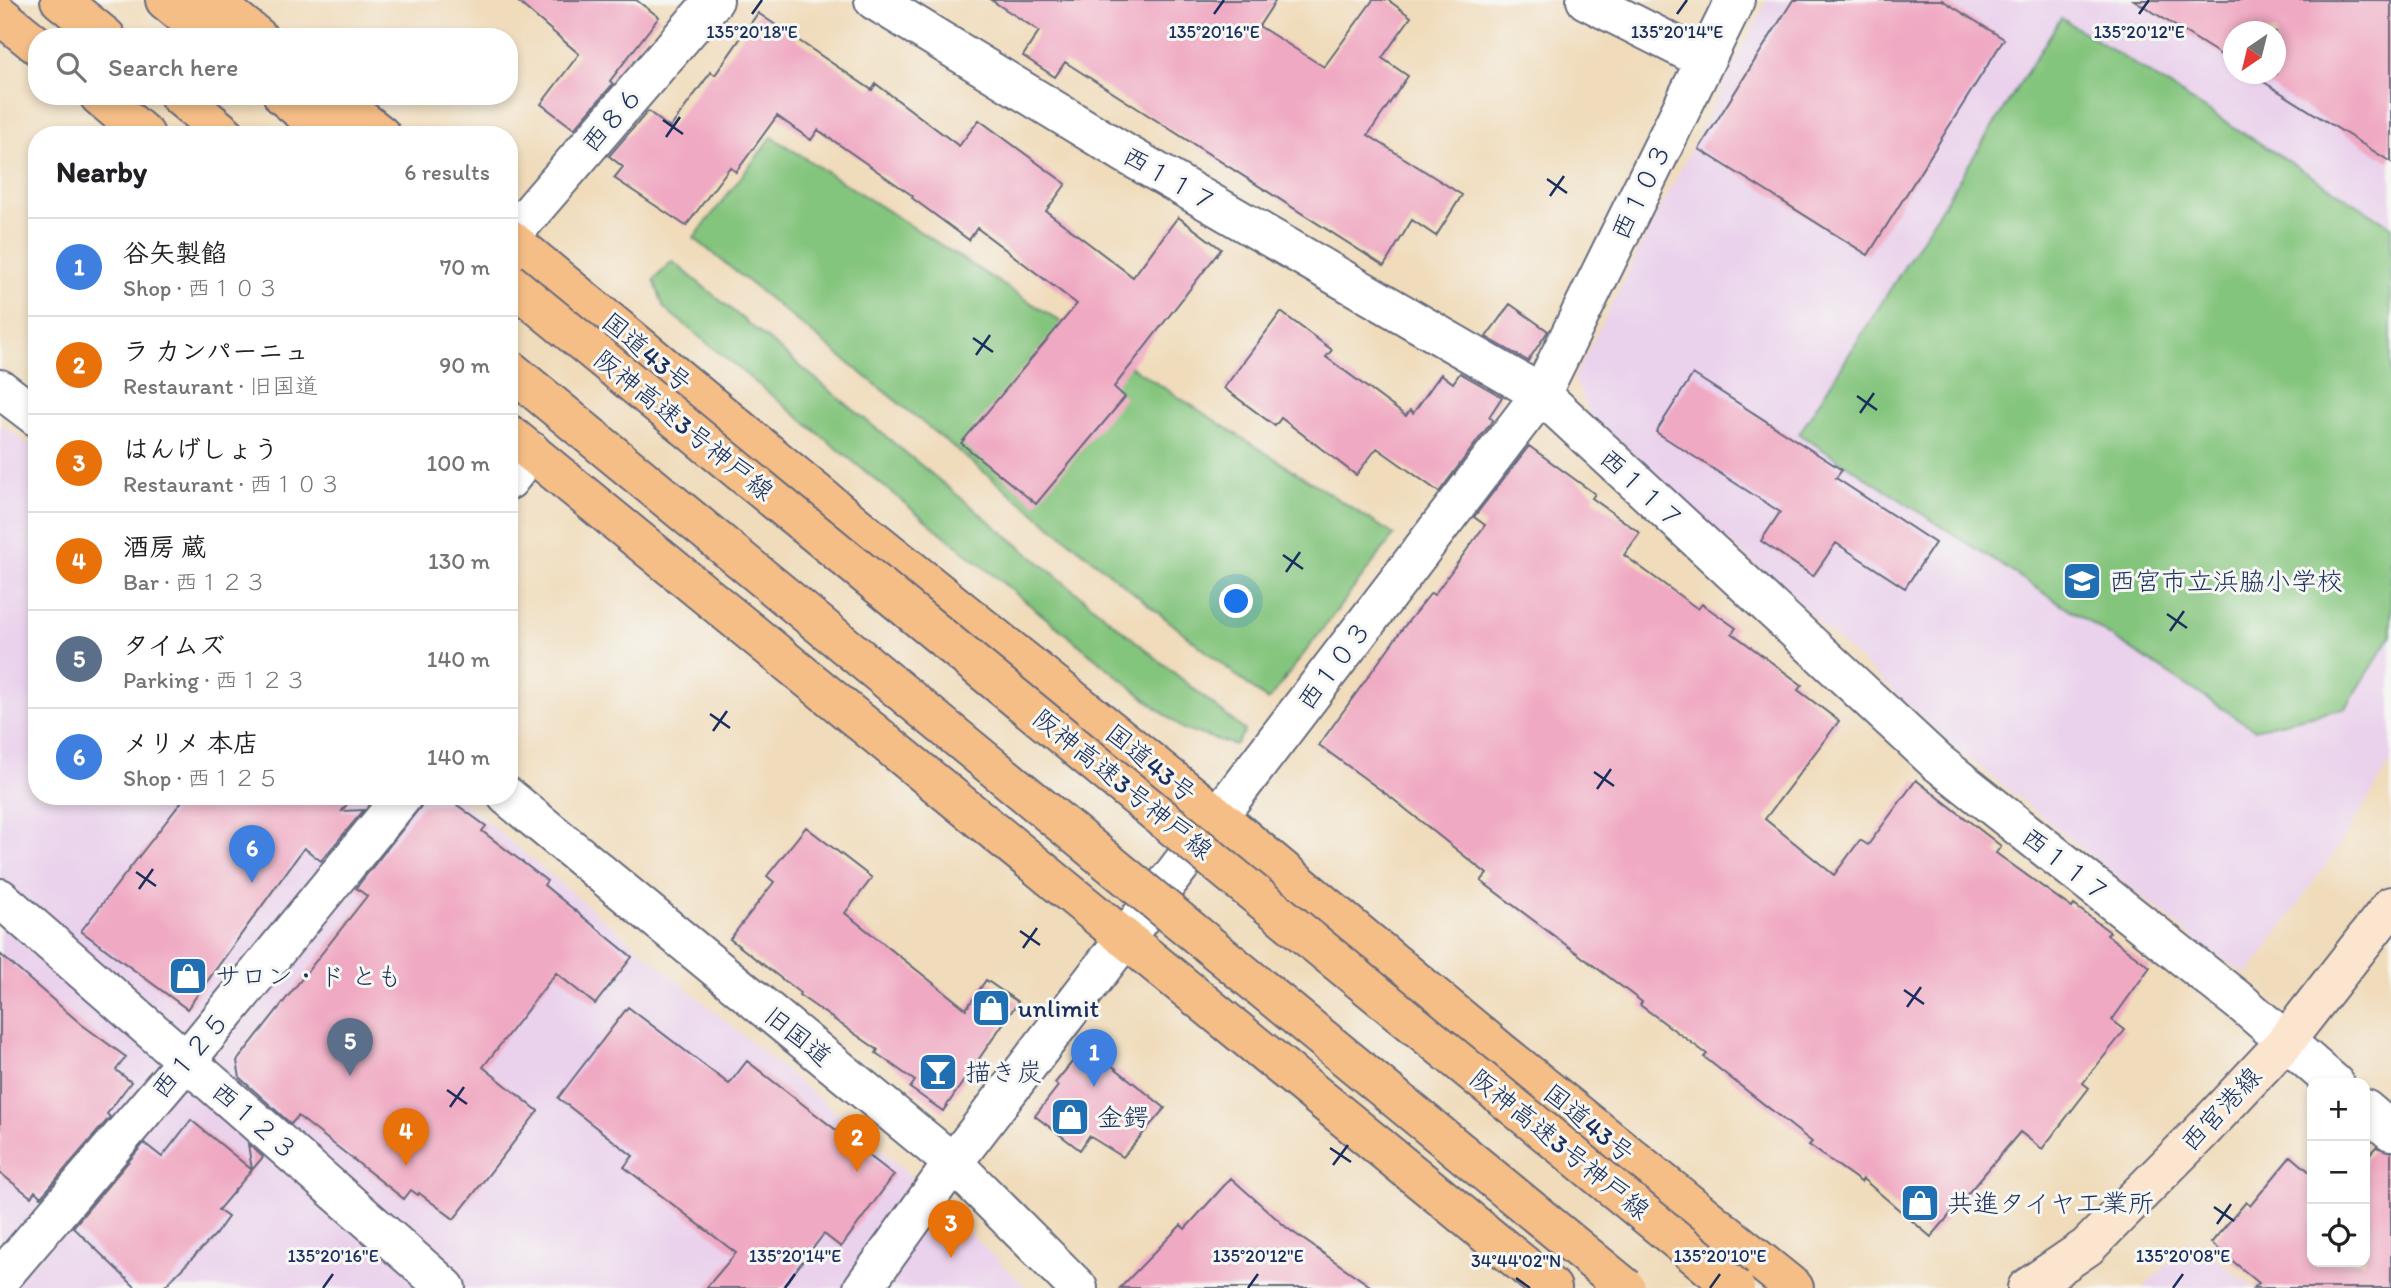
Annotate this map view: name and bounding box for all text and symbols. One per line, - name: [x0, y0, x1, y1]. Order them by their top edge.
- text: 135°20'18"E: [706, 21, 798, 43]
- text: 135°20'16"E: [1168, 21, 1260, 43]
- text: 135°20'14"E: [1631, 21, 1723, 43]
- text: 135°20'12"E: [2093, 21, 2185, 43]
- north arrow: [2223, 21, 2286, 84]
- search box: [28, 28, 518, 105]
- icon: search: [52, 48, 90, 86]
- text: Search here: [108, 51, 238, 83]
- street label: 西８６: [574, 79, 650, 159]
- street label: 西１０３: [1604, 137, 1678, 245]
- street label: 西１１７: [1117, 139, 1223, 219]
- text: Nearby: [56, 153, 147, 190]
- text: 6 results: [404, 158, 490, 186]
- text: 谷矢製餡: [123, 237, 227, 269]
- text: 1: [74, 253, 84, 281]
- text: 70 m: [440, 253, 490, 281]
- text: Shop · 西１０３: [123, 274, 279, 302]
- street label: 国道43号: [595, 305, 699, 399]
- text: ラ カンパーニュ: [123, 335, 310, 367]
- street label: 阪神高速3号神戸線: [588, 343, 780, 507]
- text: 2: [73, 351, 85, 379]
- text: 90 m: [439, 351, 490, 379]
- text: Restaurant · 旧国道: [123, 372, 318, 400]
- text: はんげしょう: [123, 433, 279, 465]
- street label: 西１１７: [1593, 442, 1691, 536]
- text: 3: [73, 449, 85, 477]
- text: 100 m: [426, 449, 490, 477]
- text: Restaurant · 西１０３: [123, 470, 341, 498]
- text: 酒房 蔵: [123, 531, 207, 563]
- text: 4: [72, 547, 86, 575]
- text: 130 m: [428, 547, 490, 575]
- school or university icon: 西宮市立浜脇小学校: [2061, 560, 2103, 602]
- place label: 西宮市立浜脇小学校: [2109, 565, 2343, 597]
- text: Bar · 西１２３: [123, 568, 267, 596]
- your location: [1219, 584, 1253, 618]
- street label: 西１０３: [1290, 614, 1378, 716]
- text: タイムズ: [123, 629, 225, 661]
- text: 5: [73, 645, 85, 673]
- text: 140 m: [427, 645, 490, 673]
- text: Parking · 西１２３: [123, 666, 307, 694]
- street label: 阪神高速3号神戸線: [1027, 702, 1219, 866]
- street label: 国道43号: [1099, 717, 1203, 809]
- text: メリメ 本店: [123, 727, 259, 759]
- text: 6: [73, 743, 85, 771]
- text: 140 m: [427, 743, 490, 771]
- text: Shop · 西１２５: [123, 764, 279, 792]
- street label: 西１１７: [2015, 820, 2117, 910]
- pin: 6: [229, 825, 275, 883]
- shop icon: サロン・ド とも: [167, 955, 209, 997]
- place label: サロン・ド とも: [215, 960, 403, 992]
- shop icon: unlimit: [970, 987, 1012, 1029]
- place label: unlimit: [1018, 992, 1100, 1024]
- street label: 旧国道: [758, 999, 838, 1073]
- street label: 西１２５: [144, 1005, 236, 1105]
- pin: 5: [327, 1018, 373, 1076]
- pin: 1: [1071, 1029, 1117, 1087]
- bar icon: 描き炭: [917, 1051, 959, 1093]
- place label: 描き炭: [965, 1056, 1043, 1088]
- street label: 西宮港線: [2174, 1060, 2268, 1158]
- street label: 阪神高速3号神戸線: [1464, 1062, 1656, 1226]
- street label: 西１２３: [205, 1075, 305, 1167]
- street label: 国道43号: [1537, 1077, 1641, 1169]
- map controls: [2307, 1078, 2370, 1267]
- button: +: [2307, 1078, 2370, 1141]
- shop icon: 金鍔: [1049, 1096, 1091, 1138]
- place label: 金鍔: [1097, 1101, 1149, 1133]
- pin: 4: [383, 1108, 429, 1166]
- pin: 2: [834, 1114, 880, 1172]
- button: −: [2307, 1141, 2370, 1204]
- shop icon: 共進タイヤ工業所: [1899, 1182, 1941, 1224]
- place label: 共進タイヤ工業所: [1947, 1187, 2154, 1219]
- pin: 3: [928, 1200, 974, 1258]
- button: locate: [2307, 1204, 2370, 1267]
- text: 135°20'16"E: [287, 1245, 379, 1267]
- text: 135°20'14"E: [749, 1245, 841, 1267]
- text: 135°20'12"E: [1212, 1245, 1304, 1267]
- text: 135°20'10"E: [1674, 1245, 1766, 1267]
- text: 135°20'08"E: [2136, 1245, 2230, 1267]
- text: 34°44'02"N: [1471, 1250, 1561, 1272]

